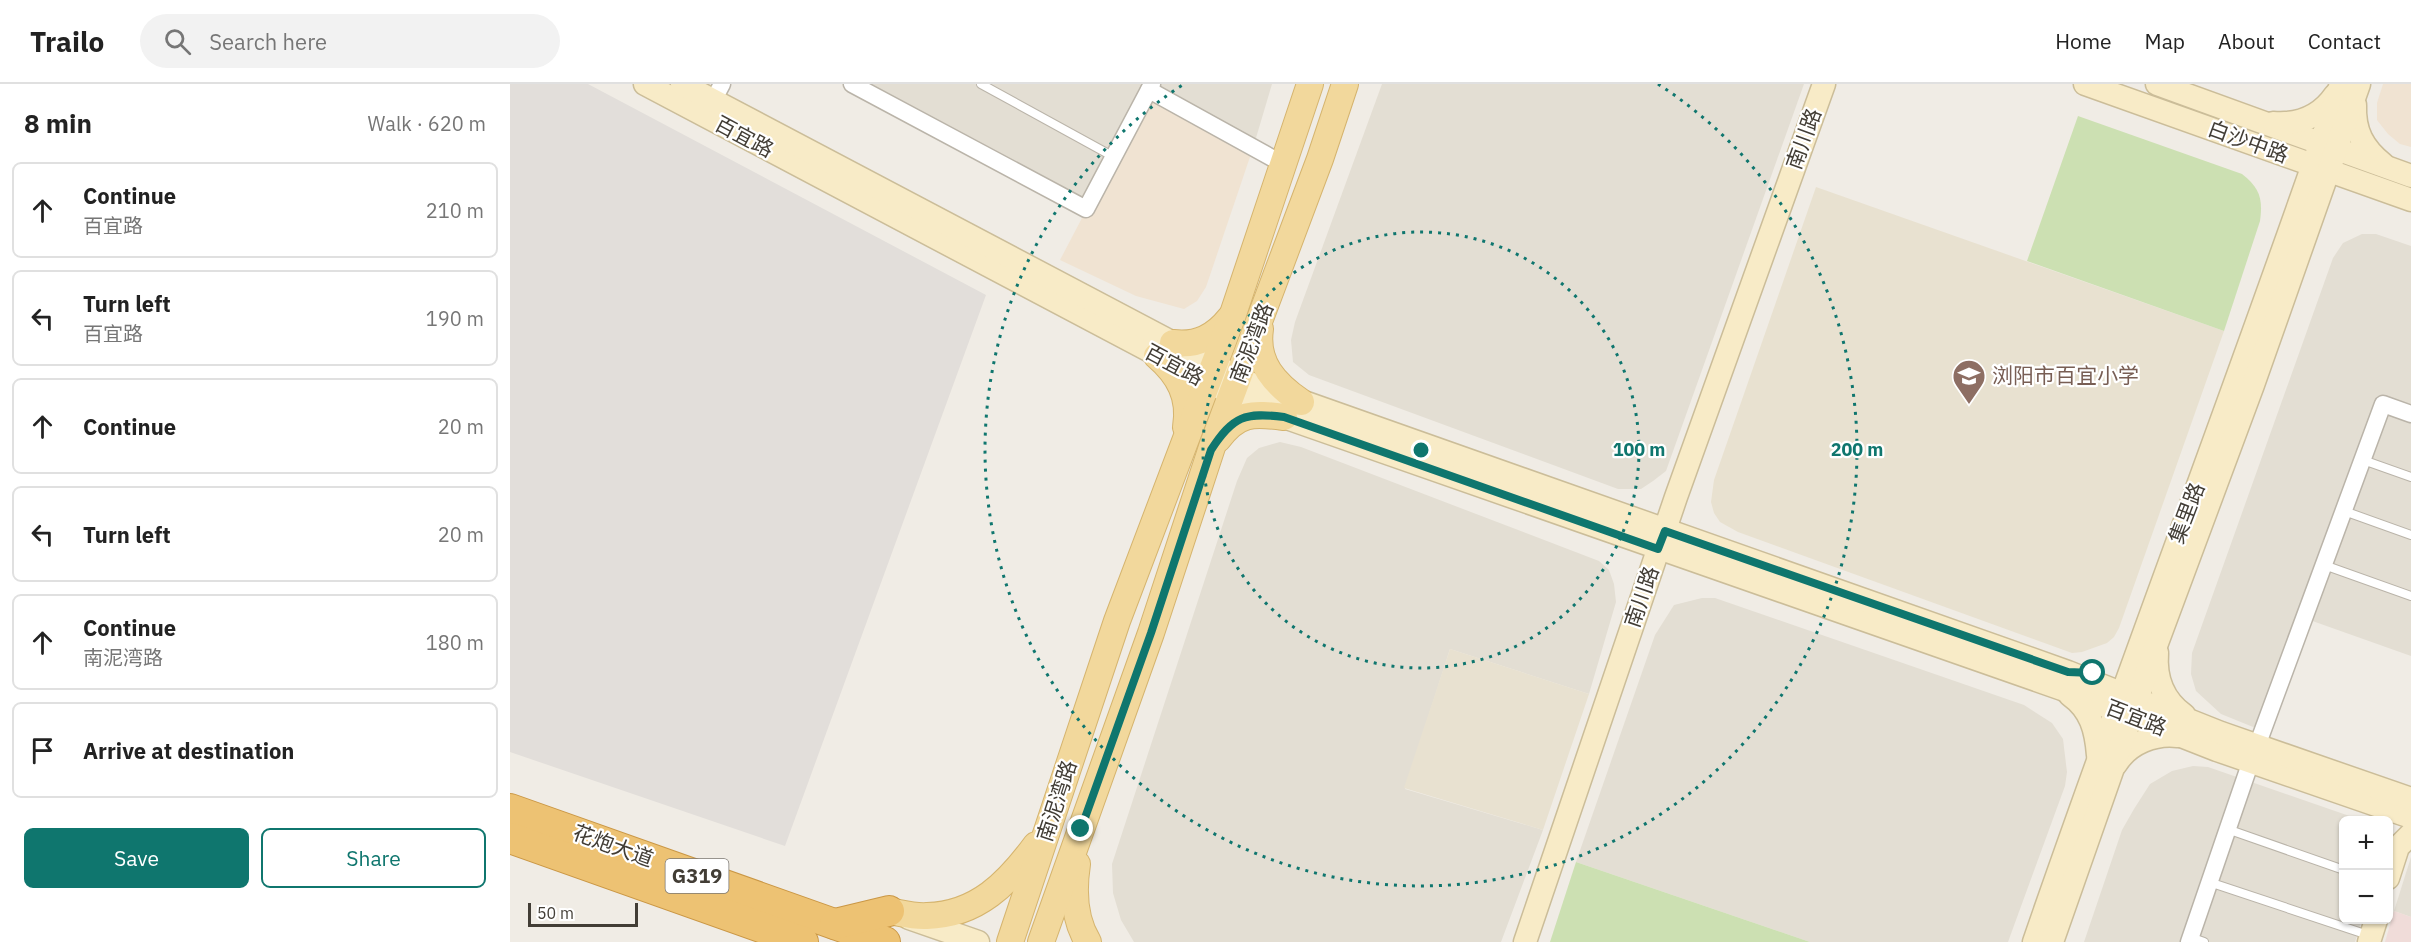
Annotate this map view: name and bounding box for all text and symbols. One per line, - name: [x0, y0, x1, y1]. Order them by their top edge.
- search box: [140, 14, 560, 68]
- text: Trailo: [30, 23, 104, 60]
- icon: search: [161, 25, 194, 58]
- text: Search here: [209, 27, 327, 56]
- text: Home: [2055, 27, 2112, 55]
- text: Map: [2145, 27, 2185, 55]
- text: About: [2218, 27, 2275, 55]
- text: Contact: [2308, 27, 2381, 55]
- street label: 南川路: [1779, 104, 1827, 173]
- text: 8 min: [24, 106, 92, 140]
- street label: 百宜路: [710, 109, 779, 163]
- text: Walk · 620 m: [368, 110, 486, 137]
- street label: 白沙中路: [2204, 114, 2293, 169]
- text: Continue: [83, 181, 176, 210]
- icon: ahead: [26, 194, 59, 227]
- text: 210 m: [426, 197, 484, 224]
- text: 百宜路: [83, 212, 143, 239]
- text: Turn left: [83, 289, 171, 318]
- street label: 南泥湾路: [1223, 298, 1279, 387]
- icon: left: [26, 302, 59, 335]
- text: 190 m: [426, 305, 484, 332]
- text: 百宜路: [83, 320, 143, 347]
- street label: 百宜路: [1140, 337, 1209, 391]
- school or university icon: 浏阳市百宜小学: [1951, 358, 1987, 405]
- place label: 浏阳市百宜小学: [1992, 361, 2139, 389]
- icon: ahead: [26, 410, 59, 443]
- text: Continue: [83, 412, 176, 441]
- text: 20 m: [438, 413, 484, 440]
- text: 100 m: [1613, 438, 1665, 461]
- text: 200 m: [1831, 438, 1883, 461]
- centre of rings: [1411, 440, 1431, 460]
- street label: 集里路: [2162, 478, 2210, 547]
- icon: left: [26, 518, 59, 551]
- text: Turn left: [83, 520, 171, 549]
- text: 20 m: [438, 521, 484, 548]
- street label: 南川路: [1618, 562, 1665, 631]
- text: Continue: [83, 613, 176, 642]
- icon: ahead: [26, 626, 59, 659]
- text: 180 m: [426, 629, 484, 656]
- text: 南泥湾路: [83, 644, 163, 671]
- route start: [2079, 659, 2105, 685]
- street label: 百宜路: [2102, 693, 2171, 741]
- icon: arrive: [26, 734, 59, 767]
- text: Arrive at destination: [83, 736, 294, 765]
- street label: 南泥湾路: [1030, 756, 1082, 845]
- route end: [1067, 815, 1093, 841]
- map controls: [2339, 816, 2393, 924]
- button: +: [2339, 816, 2393, 870]
- street label: 花炮大道: [569, 818, 658, 873]
- button: Save: [24, 828, 249, 888]
- button: Share: [261, 828, 486, 888]
- road number: G319: [666, 859, 729, 893]
- button: −: [2339, 870, 2393, 924]
- scale bar: [528, 900, 638, 928]
- text: 50 m: [537, 903, 574, 923]

